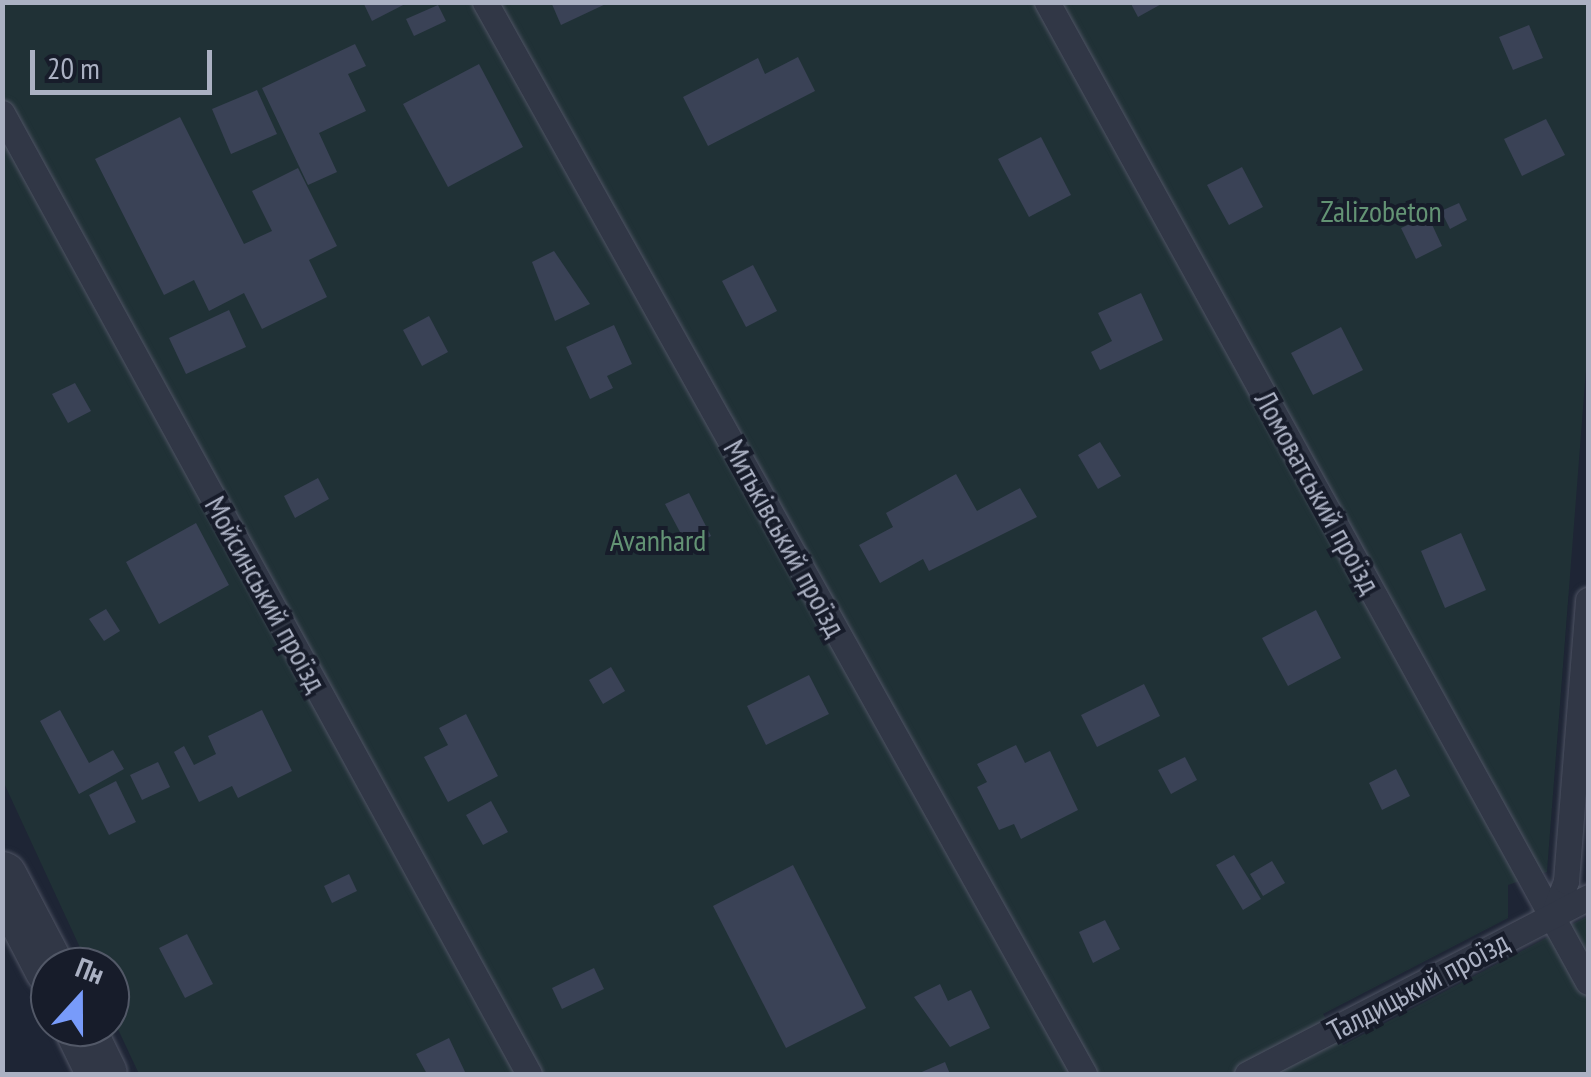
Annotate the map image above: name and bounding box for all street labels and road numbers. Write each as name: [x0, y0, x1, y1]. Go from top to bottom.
street label: Ломоватський проїзд: [1248, 385, 1388, 599]
street label: Митьківський проїзд: [716, 433, 854, 643]
street label: Мойсинський проїзд: [197, 490, 335, 698]
street label: Талдицький проїзд: [1321, 923, 1515, 1049]

